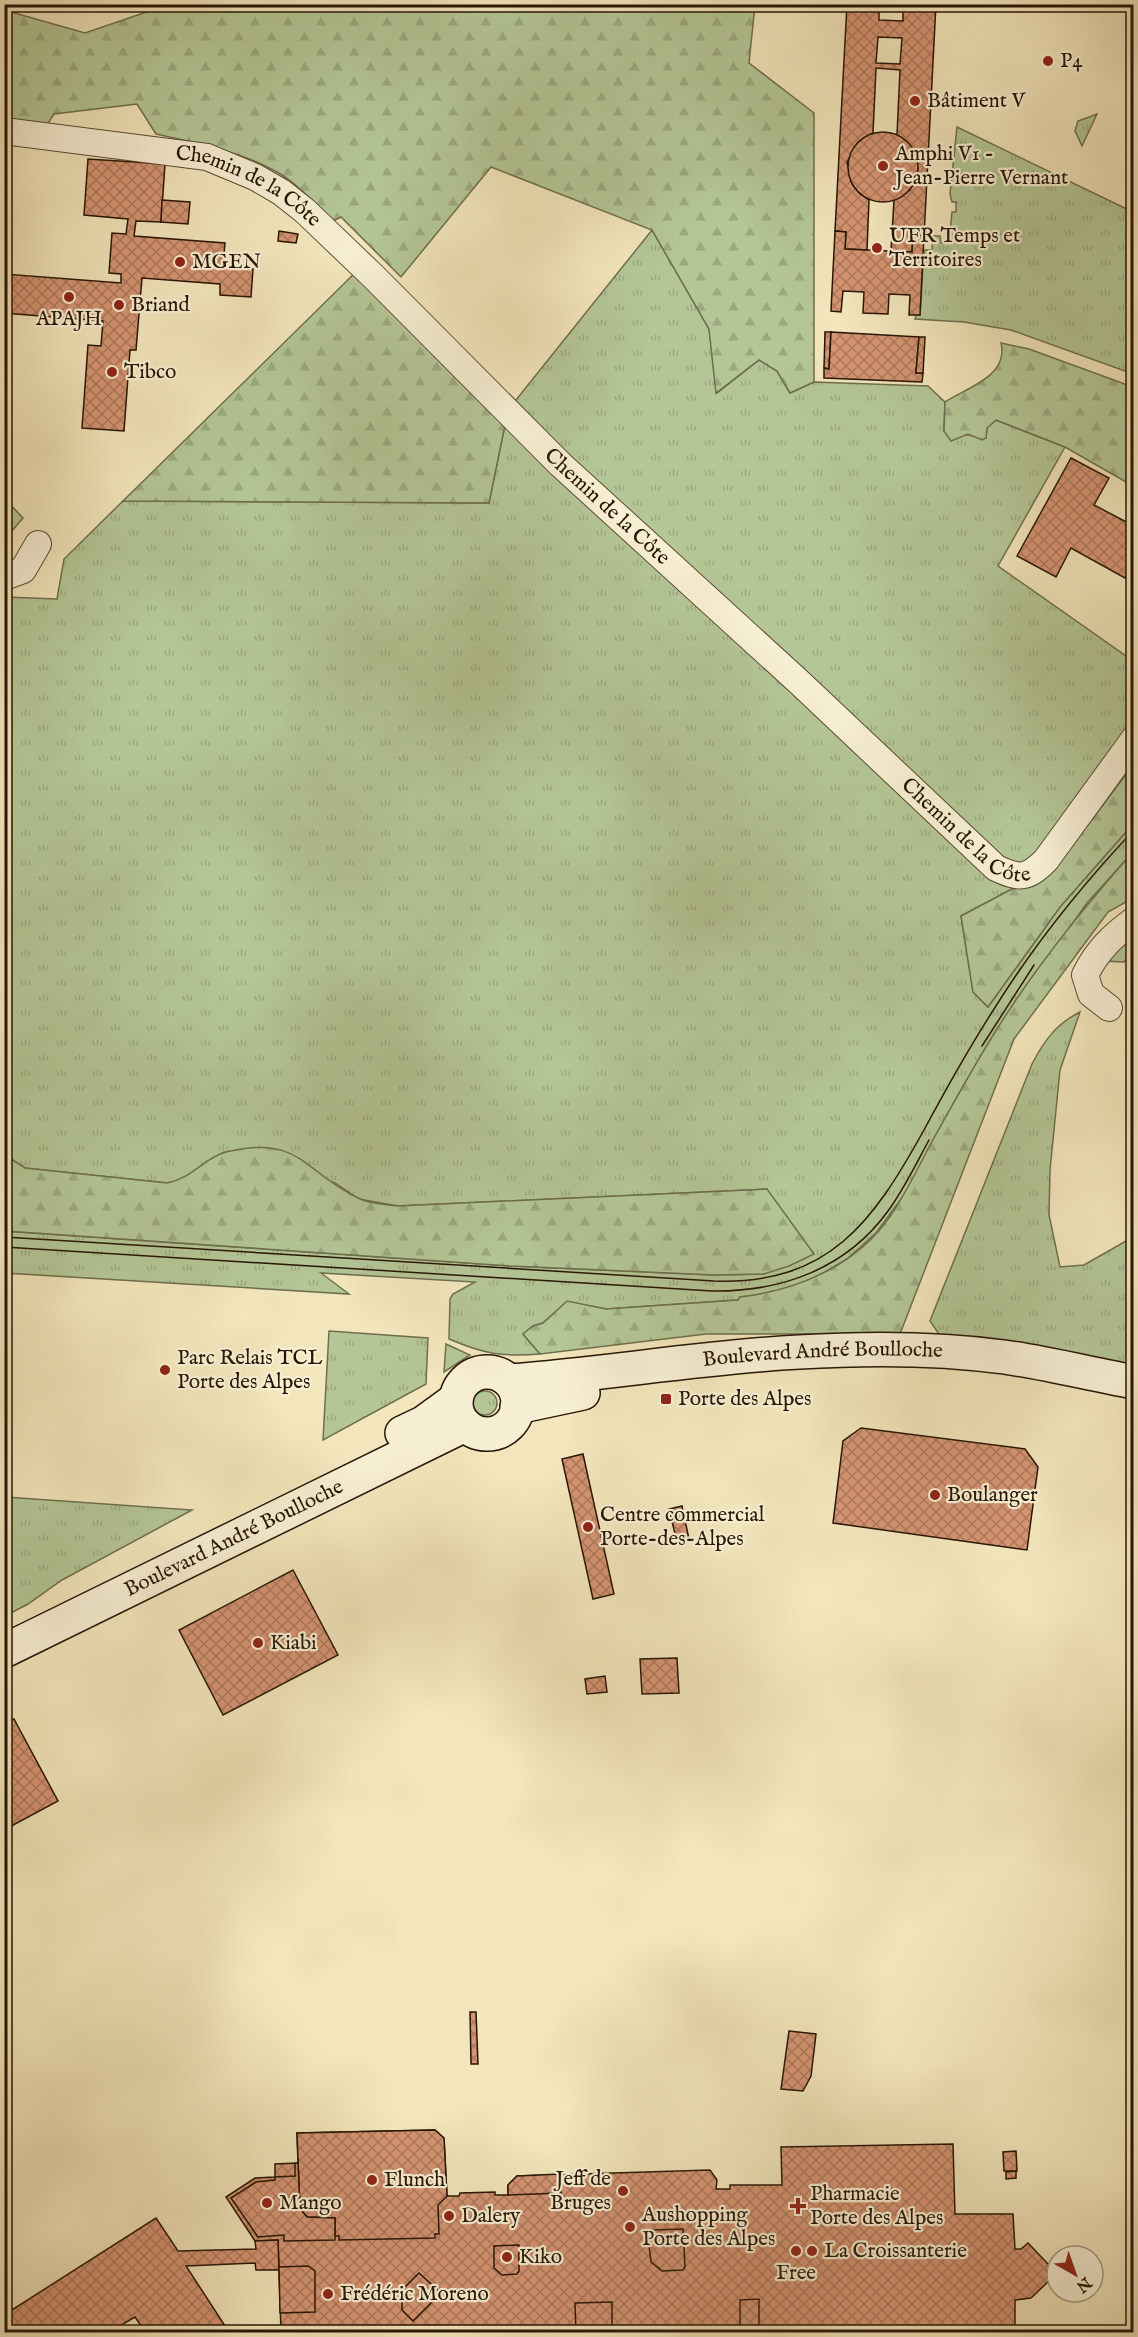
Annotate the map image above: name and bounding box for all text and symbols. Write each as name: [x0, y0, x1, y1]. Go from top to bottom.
place label: P4: [1060, 48, 1083, 75]
marker: P4: [1041, 54, 1055, 68]
place label: Bâtiment V: [927, 88, 1027, 115]
marker: Bâtiment V: [908, 94, 922, 108]
street label: Chemin de la Côte: [174, 140, 327, 233]
place label: Amphi V1 - Jean-Pierre Vernant: [893, 141, 1068, 192]
marker: Amphi V1 - Jean-Pierre Vernant: [876, 159, 890, 173]
place label: UFR Temps et Territoires: [889, 223, 1020, 274]
marker: UFR Temps et Territoires: [870, 241, 884, 255]
place label: MGEN: [192, 249, 261, 276]
marker: MGEN: [173, 255, 187, 269]
marker: APAJH: [62, 290, 76, 304]
place label: Briand: [131, 292, 190, 319]
marker: Briand: [112, 298, 126, 312]
place label: APAJH: [35, 306, 102, 333]
place label: Tibco: [124, 359, 176, 386]
marker: Tibco: [105, 365, 119, 379]
street label: Chemin de la Côte: [538, 442, 676, 571]
street label: Chemin de la Côte: [895, 772, 1034, 889]
street label: Boulevard André Boulloche: [701, 1336, 944, 1374]
place label: Parc Relais TCL Porte des Alpes: [177, 1345, 323, 1396]
marker: Parc Relais TCL Porte des Alpes: [158, 1363, 172, 1377]
place label: Porte des Alpes: [678, 1386, 811, 1413]
marker: Porte des Alpes: [659, 1392, 673, 1406]
street label: Boulevard André Boulloche: [120, 1473, 348, 1603]
place label: Boulanger: [947, 1482, 1038, 1509]
marker: Boulanger: [928, 1488, 942, 1502]
place label: Centre commercial Porte-des-Alpes: [600, 1502, 765, 1553]
marker: Centre commercial Porte-des-Alpes: [581, 1520, 595, 1534]
place label: Kiabi: [270, 1630, 317, 1657]
marker: Kiabi: [251, 1636, 265, 1650]
place label: Jeff de Bruges: [550, 2166, 611, 2217]
place label: Flunch: [384, 2167, 445, 2194]
marker: Flunch: [365, 2173, 379, 2187]
place label: Pharmacie Porte des Alpes: [810, 2181, 943, 2232]
marker: Jeff de Bruges: [616, 2184, 630, 2198]
place label: Mango: [279, 2190, 342, 2217]
marker: Mango: [260, 2196, 274, 2210]
marker: Pharmacie Porte des Alpes: [791, 2199, 805, 2213]
place label: Aushopping Porte des Alpes: [641, 2202, 775, 2253]
place label: Dalery: [461, 2203, 521, 2230]
marker: Dalery: [442, 2209, 456, 2223]
marker: Aushopping Porte des Alpes: [623, 2220, 637, 2234]
place label: La Croissanterie: [824, 2238, 967, 2265]
place label: Kiko: [519, 2244, 562, 2271]
marker: Free: [789, 2244, 803, 2258]
marker: La Croissanterie: [805, 2244, 819, 2258]
north arrow: [1045, 2244, 1105, 2304]
marker: Kiko: [500, 2250, 514, 2264]
place label: Free: [776, 2260, 816, 2287]
text: N: [1072, 2271, 1096, 2296]
place label: Frédéric Moreno: [340, 2281, 489, 2308]
marker: Frédéric Moreno: [321, 2287, 335, 2301]

